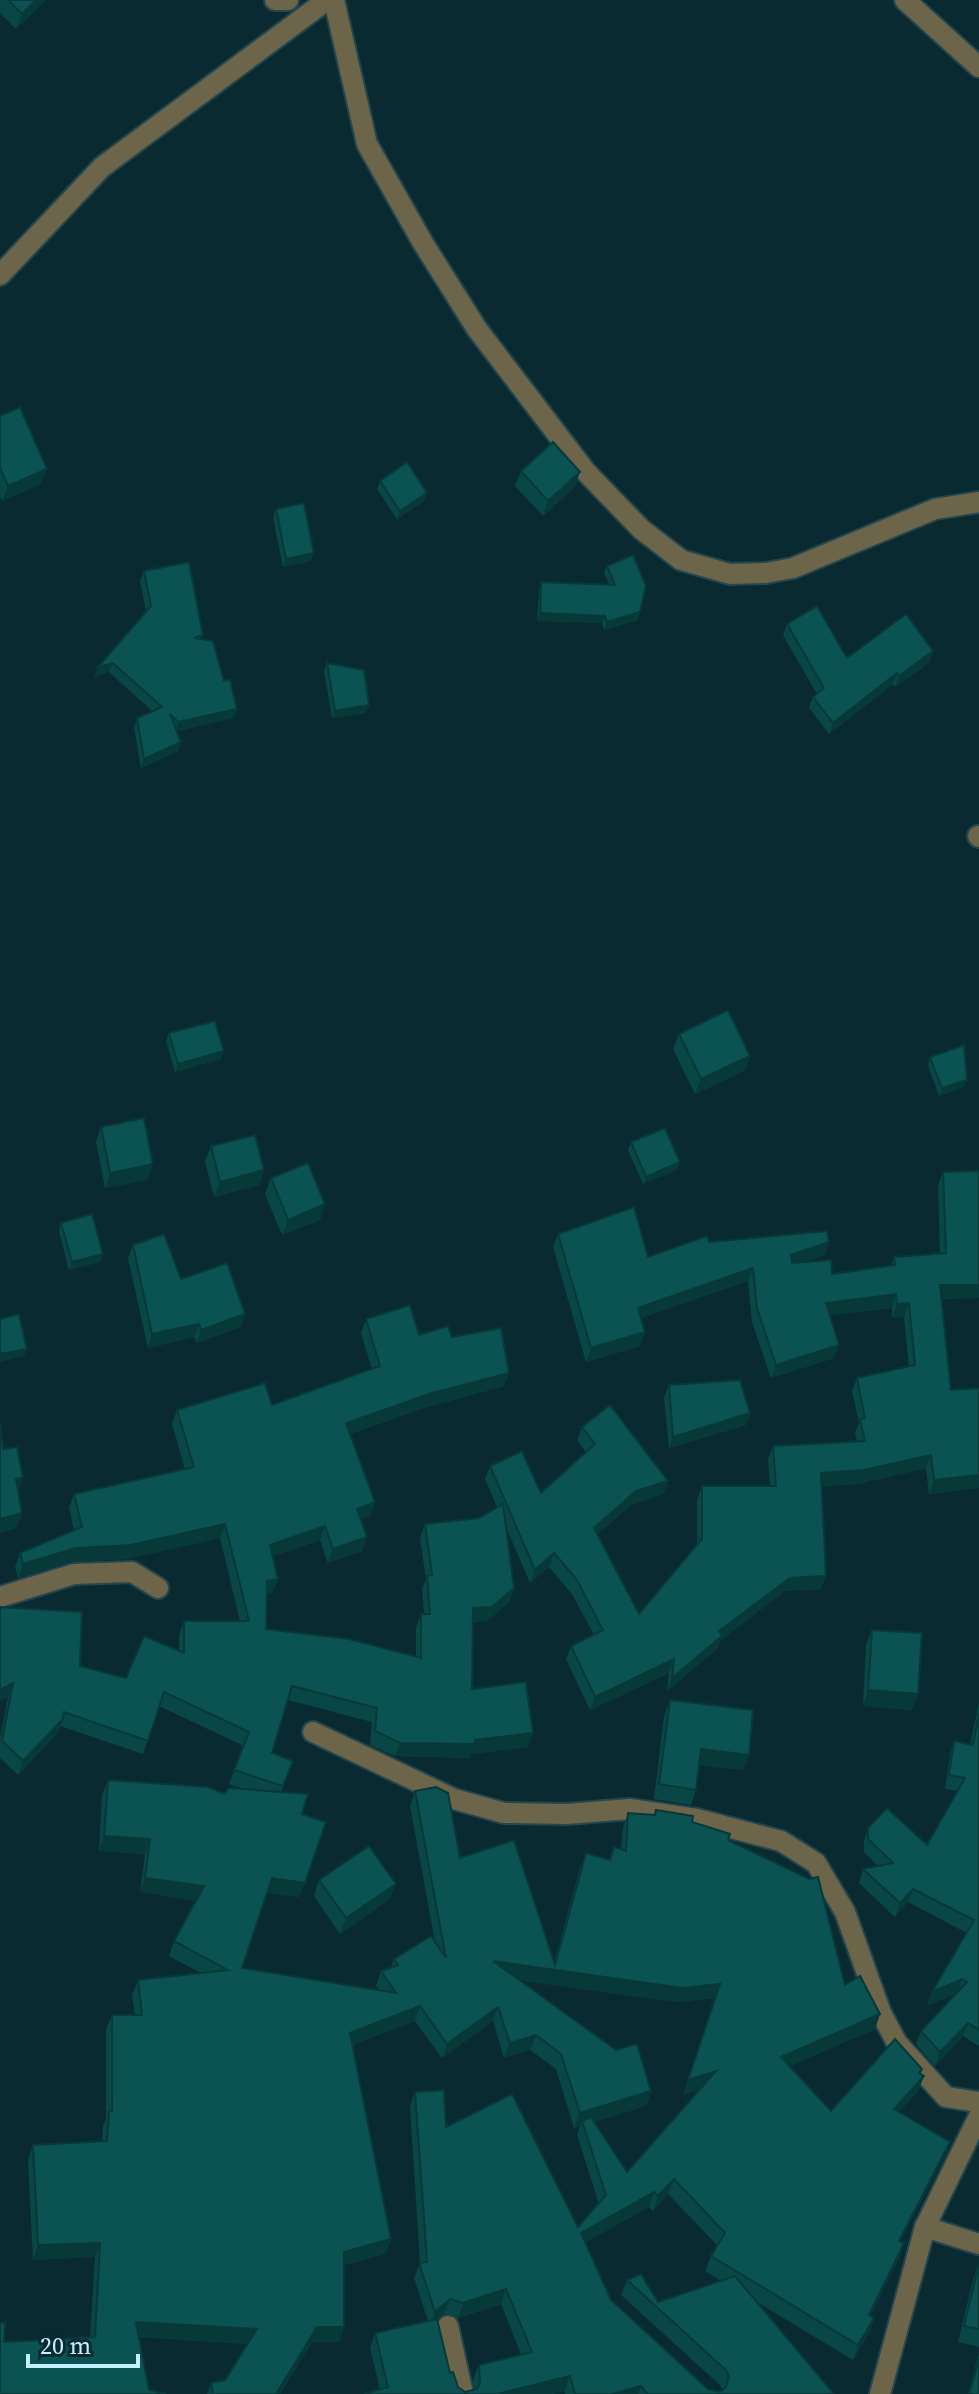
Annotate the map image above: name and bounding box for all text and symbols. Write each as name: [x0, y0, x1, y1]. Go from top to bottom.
scale bar: [28, 2318, 138, 2368]
text: 20 m: [40, 2329, 91, 2362]

